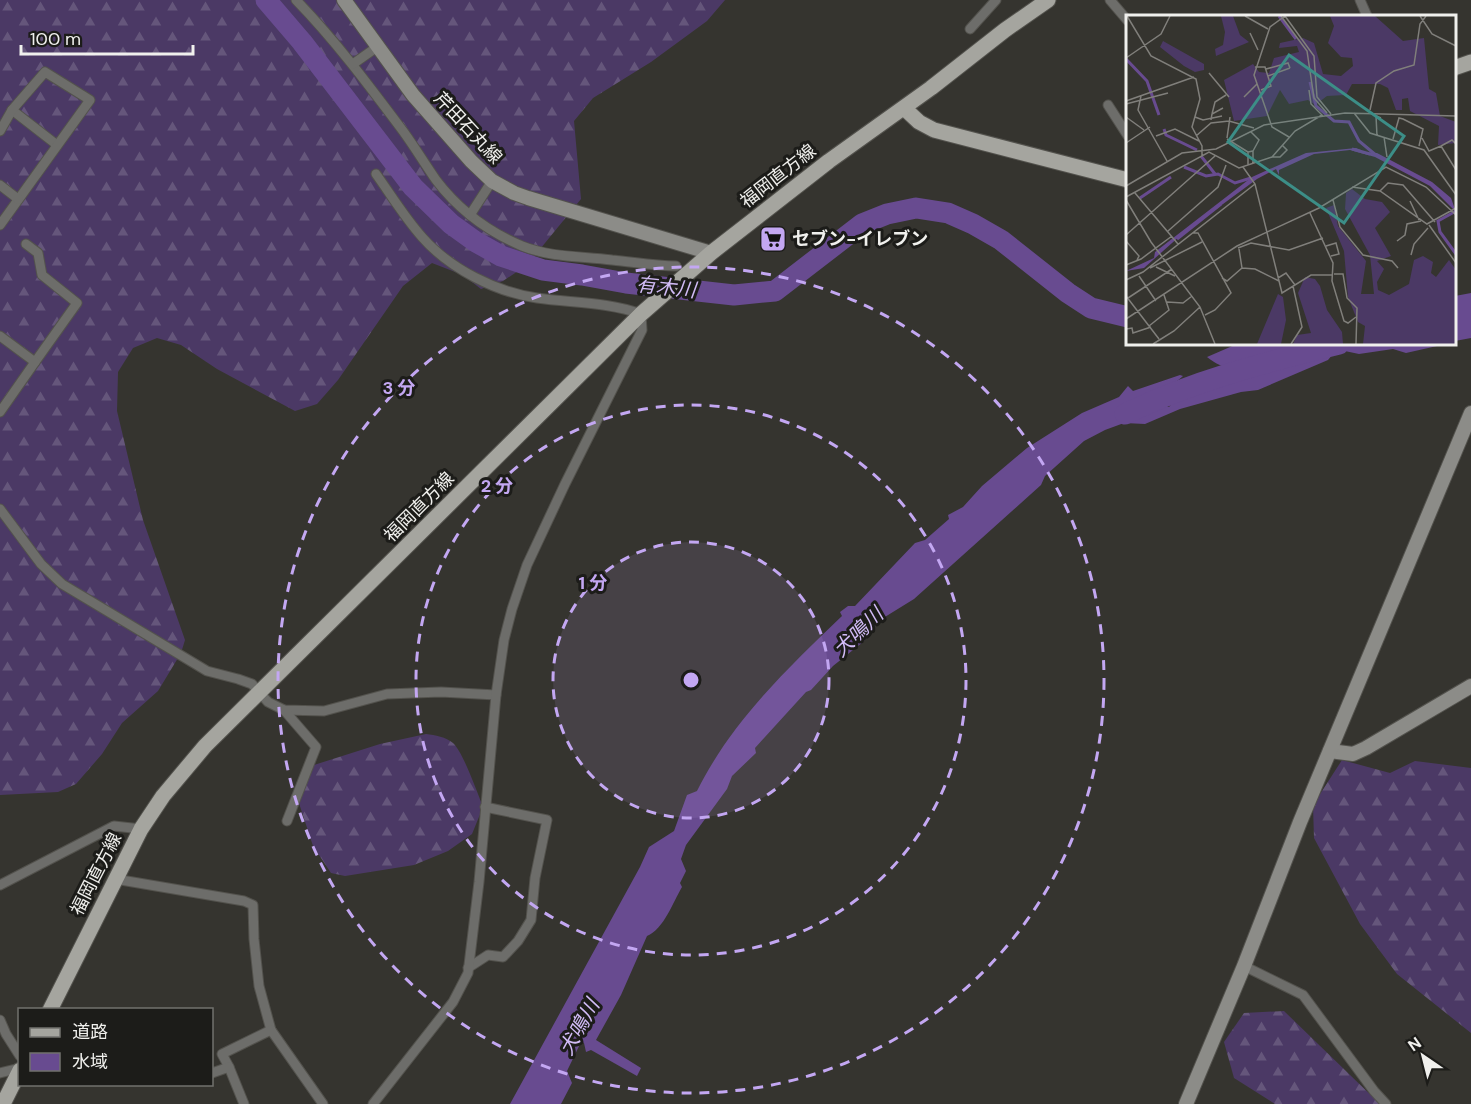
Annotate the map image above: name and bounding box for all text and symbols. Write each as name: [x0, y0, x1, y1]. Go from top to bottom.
inset map: [1126, 15, 1456, 345]
scale bar: [21, 18, 194, 56]
text: 100 m: [30, 27, 81, 51]
street label: 芹田石丸線: [429, 87, 507, 169]
street label: 福岡直方線: [735, 139, 821, 213]
supermarket icon: セブン-イレブン: [758, 224, 788, 254]
place label: セブン-イレブン: [792, 227, 928, 251]
water label: 有木川: [635, 271, 699, 303]
text: 3 分: [382, 376, 416, 400]
street label: 福岡直方線: [379, 467, 459, 547]
text: 2 分: [481, 474, 513, 498]
text: 1 分: [579, 571, 607, 595]
water label: 犬鳴川: [827, 600, 890, 662]
centre of rings: [681, 670, 701, 690]
street label: 福岡直方線: [65, 828, 127, 920]
water label: 犬鳴川: [553, 993, 606, 1060]
legend: [18, 1008, 213, 1086]
text: 道路: [72, 1020, 108, 1044]
north arrow: [1393, 1026, 1453, 1086]
text: N: [1404, 1032, 1425, 1056]
text: 水域: [72, 1050, 108, 1074]

